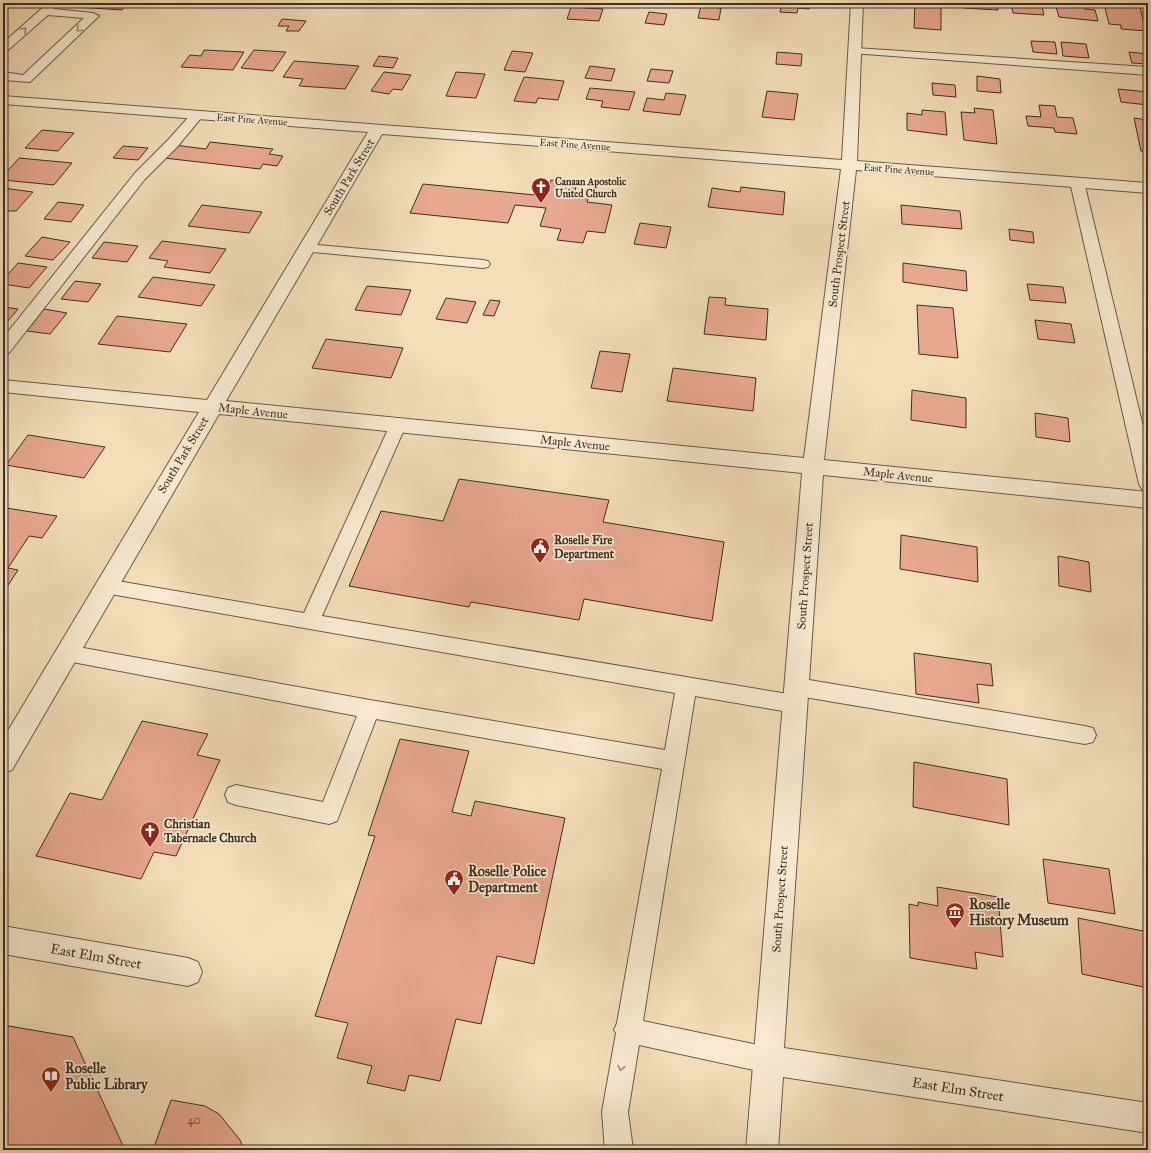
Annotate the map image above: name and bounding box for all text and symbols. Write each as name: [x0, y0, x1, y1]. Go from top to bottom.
one-way arrow: [76, 24, 84, 31]
one-way arrow: [19, 27, 27, 35]
street label: East Pine Avenue: [216, 112, 288, 128]
street label: South Park Street: [321, 135, 378, 218]
street label: East Pine Avenue: [539, 137, 611, 153]
street label: East Pine Avenue: [863, 162, 935, 178]
church icon: Canaan Apostolic United Church: [530, 176, 552, 204]
place label: Canaan Apostolic United Church: [555, 176, 627, 200]
street label: South Prospect Street: [826, 199, 853, 308]
street label: Maple Avenue: [217, 400, 289, 422]
street label: South Park Street: [155, 413, 212, 496]
street label: Maple Avenue: [539, 432, 611, 454]
street label: Maple Avenue: [862, 464, 934, 486]
street label: South Prospect Street: [794, 521, 816, 630]
place label: Roselle Fire Department: [554, 533, 615, 562]
public building icon: Roselle Fire Department: [529, 536, 551, 564]
place label: Christian Tabernacle Church: [163, 817, 257, 845]
church icon: Christian Tabernacle Church: [139, 820, 161, 848]
street label: South Prospect Street: [769, 844, 791, 953]
place label: Roselle Police Department: [468, 863, 546, 897]
public building icon: Roselle Police Department: [443, 868, 465, 896]
place label: Roselle History Museum: [969, 896, 1069, 930]
museum icon: Roselle History Museum: [944, 901, 966, 929]
street label: East Elm Street: [49, 940, 143, 973]
place label: Roselle Public Library: [65, 1060, 149, 1094]
library icon: Roselle Public Library: [40, 1065, 62, 1093]
one-way arrow: [617, 1065, 626, 1071]
street label: East Elm Street: [911, 1074, 1005, 1105]
house number: 40: [187, 1113, 201, 1127]

